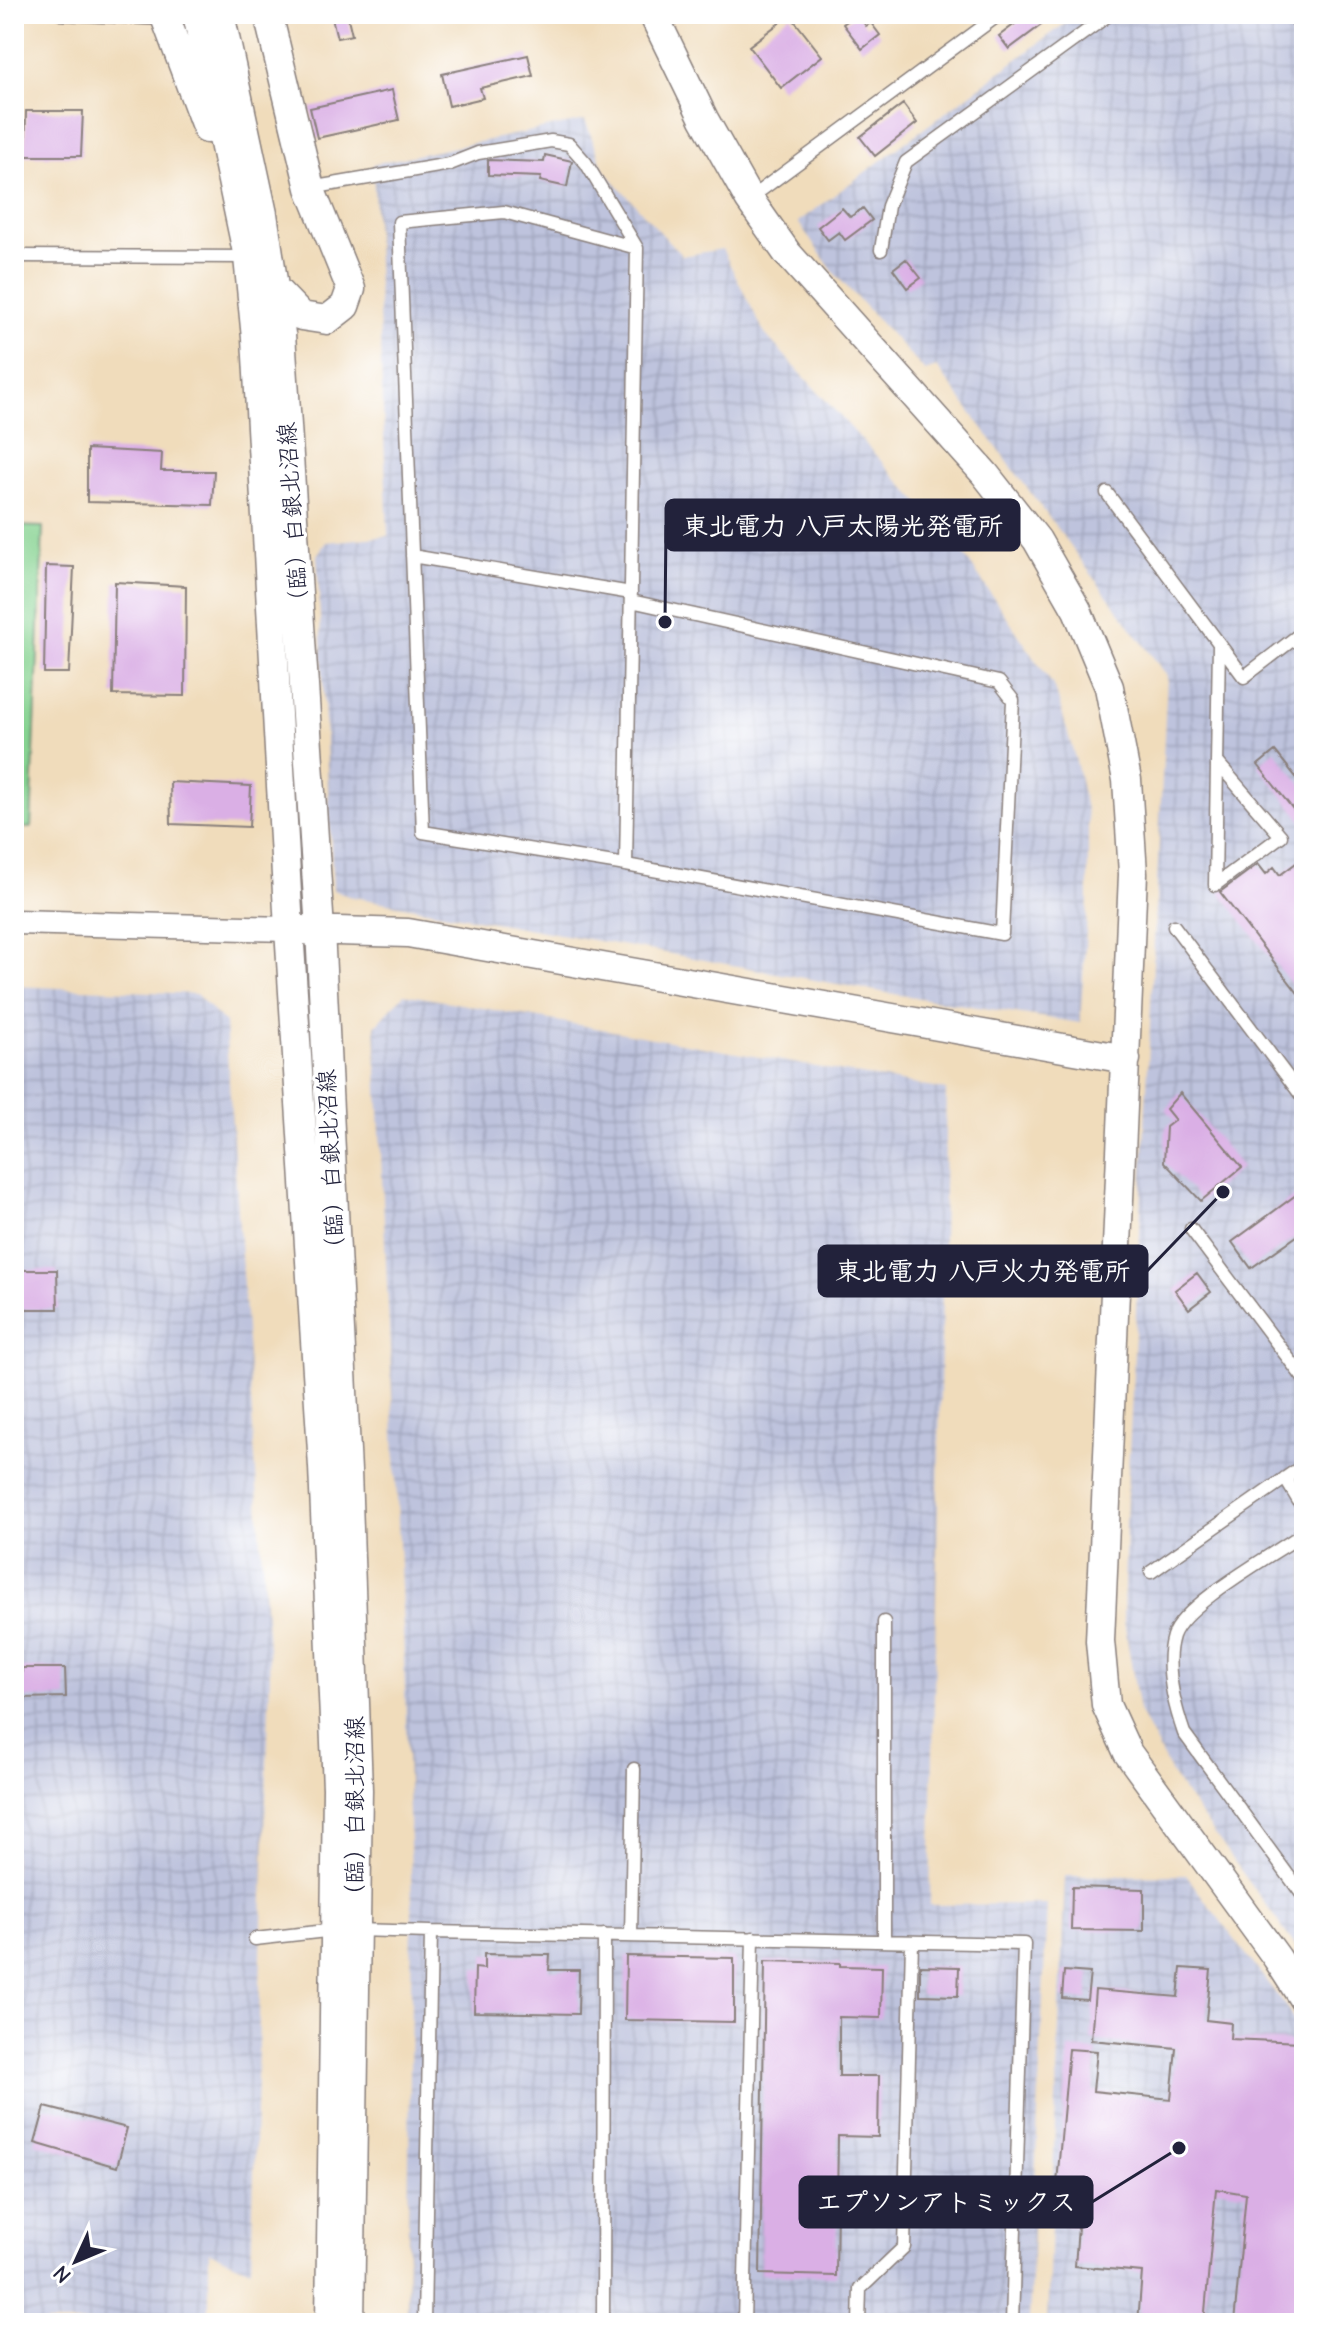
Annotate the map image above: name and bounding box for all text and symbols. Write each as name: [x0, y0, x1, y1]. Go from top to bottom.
street label: （臨）白銀北沼線: [272, 421, 314, 615]
callout: 東北電力 八戸太陽光発電所: [666, 500, 1019, 550]
text: 東北電力 八戸太陽光発電所: [682, 512, 1004, 542]
street label: （臨）白銀北沼線: [312, 1068, 350, 1262]
callout: 東北電力 八戸火力発電所: [819, 1246, 1147, 1296]
text: 東北電力 八戸火力発電所: [835, 1257, 1131, 1287]
street label: （臨）白銀北沼線: [341, 1716, 369, 1908]
callout: エプソンアトミックス: [800, 2177, 1092, 2227]
text: エプソンアトミックス: [816, 2188, 1076, 2218]
north arrow: [36, 2221, 116, 2301]
text: N: [48, 2260, 77, 2288]

